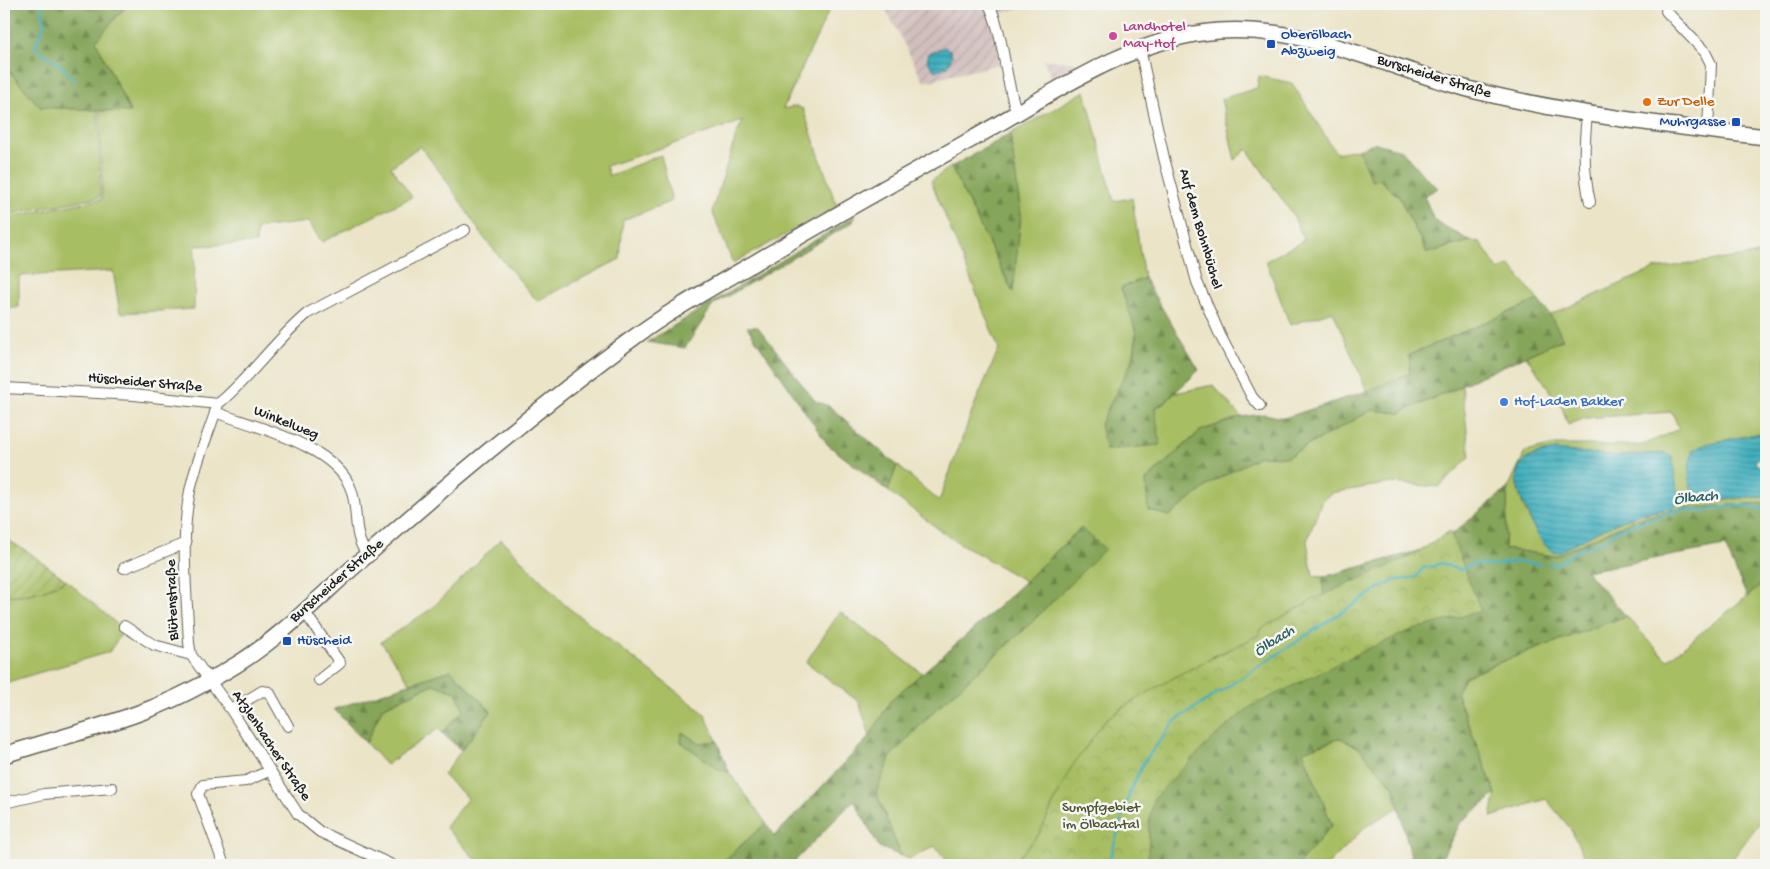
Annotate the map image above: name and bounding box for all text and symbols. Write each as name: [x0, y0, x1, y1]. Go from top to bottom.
place label: Landhotel May-Hof: [1123, 18, 1186, 53]
place label: Oberölbach Abzweig: [1281, 26, 1352, 61]
marker: Landhotel May-Hof: [1107, 30, 1119, 42]
marker: Oberölbach Abzweig: [1265, 38, 1277, 50]
street label: Burscheider Straße: [1374, 51, 1494, 103]
place label: Zur Delle: [1657, 93, 1715, 111]
marker: Zur Delle: [1641, 96, 1653, 108]
place label: Muhrgasse: [1660, 113, 1726, 131]
marker: Muhrgasse: [1730, 116, 1742, 128]
street label: Auf dem Bohnbüchel: [1174, 167, 1226, 291]
street label: Hüscheider Straße: [87, 369, 203, 397]
place label: Hof-Laden Bakker: [1514, 393, 1625, 411]
marker: Hof-Laden Bakker: [1498, 396, 1510, 408]
street label: Winkelweg: [251, 402, 321, 444]
water label: Ölbach: [1673, 487, 1720, 511]
street label: Burscheider Straße: [286, 535, 388, 627]
street label: Blütenstraße: [163, 559, 183, 642]
water label: Ölbach: [1251, 622, 1299, 662]
place label: Hüscheid: [297, 632, 352, 650]
marker: Hüscheid: [281, 635, 293, 647]
street label: Atzlenbacher Straße: [227, 687, 315, 805]
park label: Sumpfgebiet im Ölbachtal: [1062, 799, 1142, 834]

